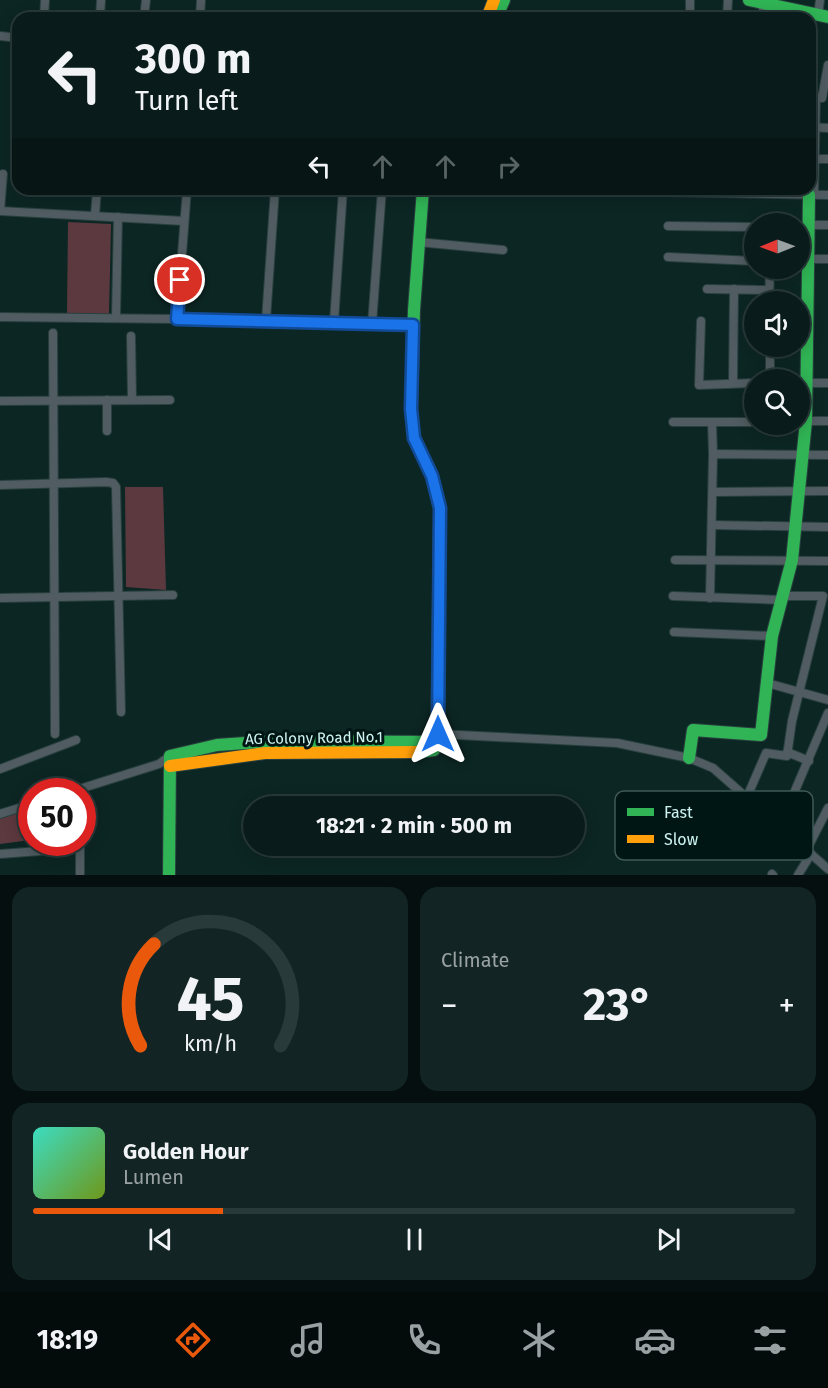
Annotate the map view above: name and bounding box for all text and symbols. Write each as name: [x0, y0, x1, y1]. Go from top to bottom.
text: 300 m: [135, 34, 251, 84]
icon: left: [36, 36, 114, 114]
text: Turn left: [135, 85, 238, 117]
icon: left: [303, 150, 336, 183]
icon: ahead: [366, 150, 399, 183]
icon: ahead: [429, 150, 462, 183]
icon: right: [492, 150, 525, 183]
north arrow: [744, 213, 810, 279]
map controls: [744, 213, 810, 435]
pin: [154, 254, 205, 305]
icon: arrive: [163, 263, 196, 296]
button: sound: [744, 291, 810, 357]
button: search: [744, 369, 810, 435]
position arrow: [406, 702, 470, 766]
street label: AG Colony Road No.1: [245, 728, 383, 748]
speed limit sign: 50: [18, 778, 96, 856]
legend: [615, 791, 813, 860]
text: Fast: [664, 803, 693, 822]
text: 18:21 · 2 min · 500 m: [316, 812, 512, 839]
text: Slow: [664, 830, 699, 849]
text: Climate: [441, 948, 509, 972]
text: 45: [176, 962, 244, 1037]
text: 23°: [583, 978, 653, 1032]
text: −: [441, 986, 458, 1026]
text: +: [779, 986, 795, 1026]
text: km/h: [183, 1031, 237, 1057]
text: Golden Hour: [123, 1138, 249, 1165]
text: Lumen: [123, 1165, 184, 1189]
icon: previous: [144, 1223, 177, 1256]
icon: pause: [398, 1223, 431, 1256]
icon: next: [652, 1223, 685, 1256]
icon: directions: [172, 1319, 214, 1361]
icon: music: [287, 1319, 329, 1361]
icon: phone: [403, 1319, 445, 1361]
icon: climate: [518, 1319, 560, 1361]
icon: car: [634, 1319, 676, 1361]
icon: filters: [749, 1319, 791, 1361]
text: 18:19: [37, 1324, 98, 1356]

